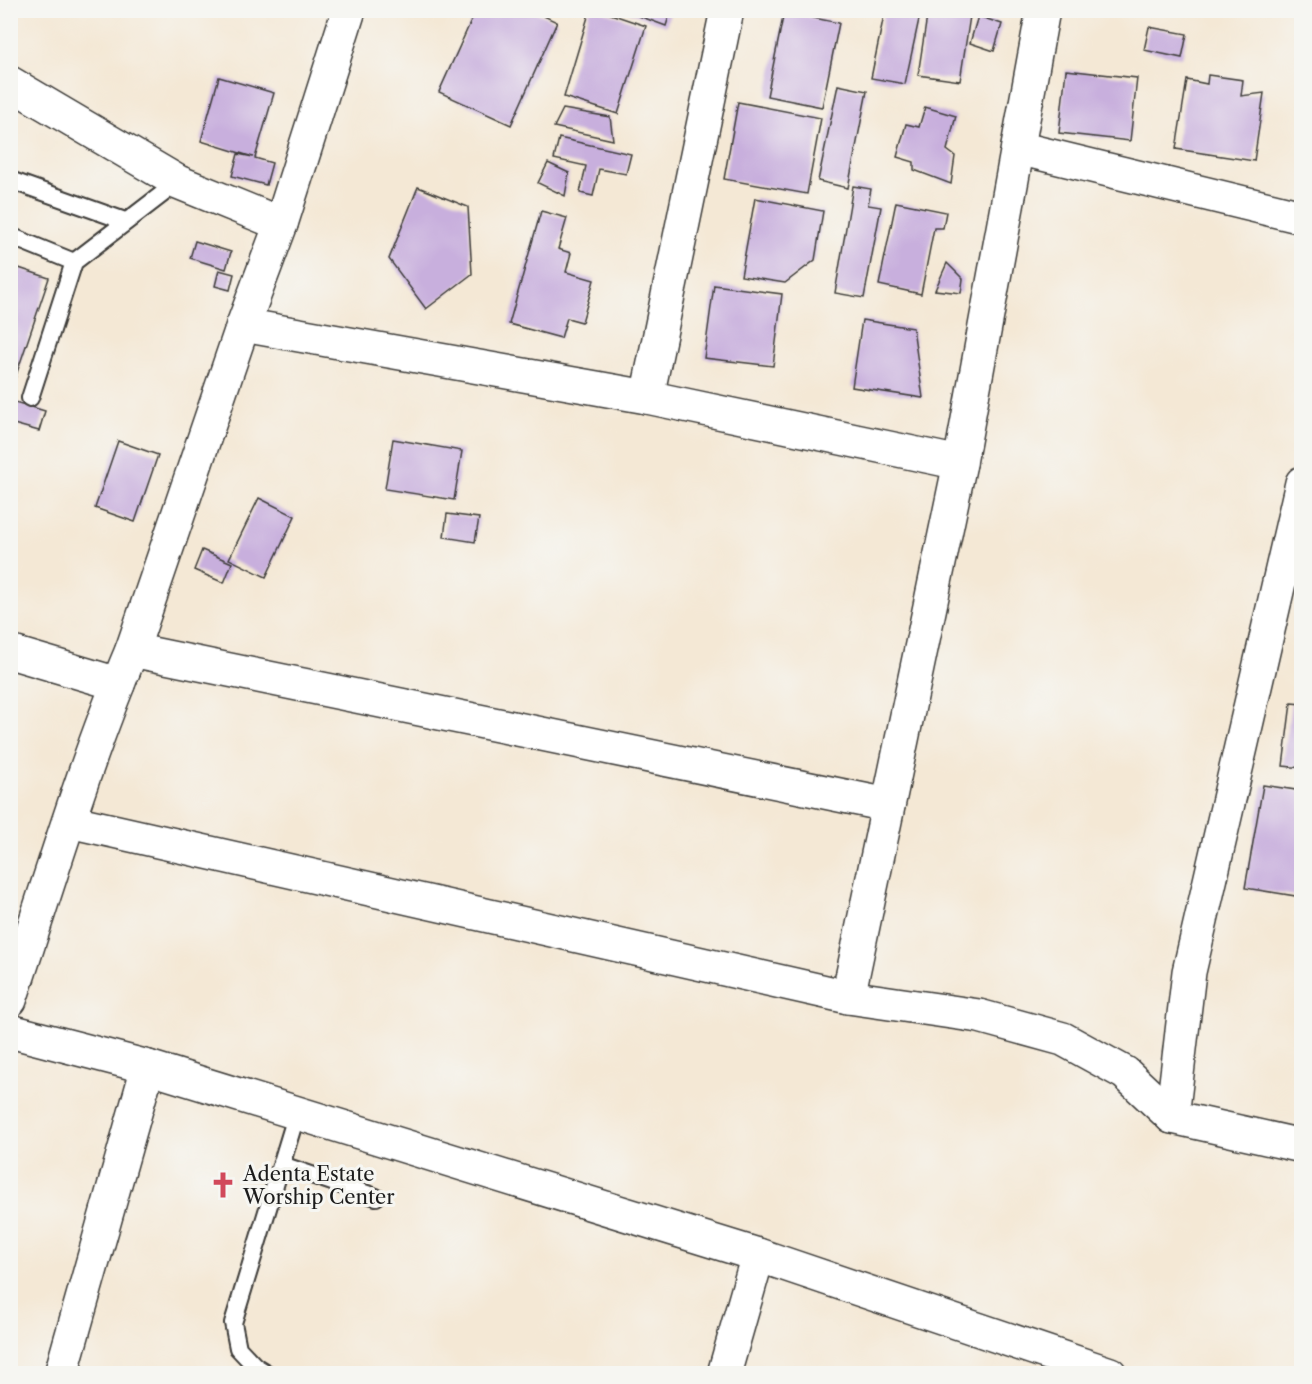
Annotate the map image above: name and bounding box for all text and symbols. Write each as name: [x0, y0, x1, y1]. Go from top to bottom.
place label: Adenta Estate Worship Center: [242, 1162, 395, 1209]
church icon: Adenta Estate Worship Center: [208, 1170, 238, 1200]

